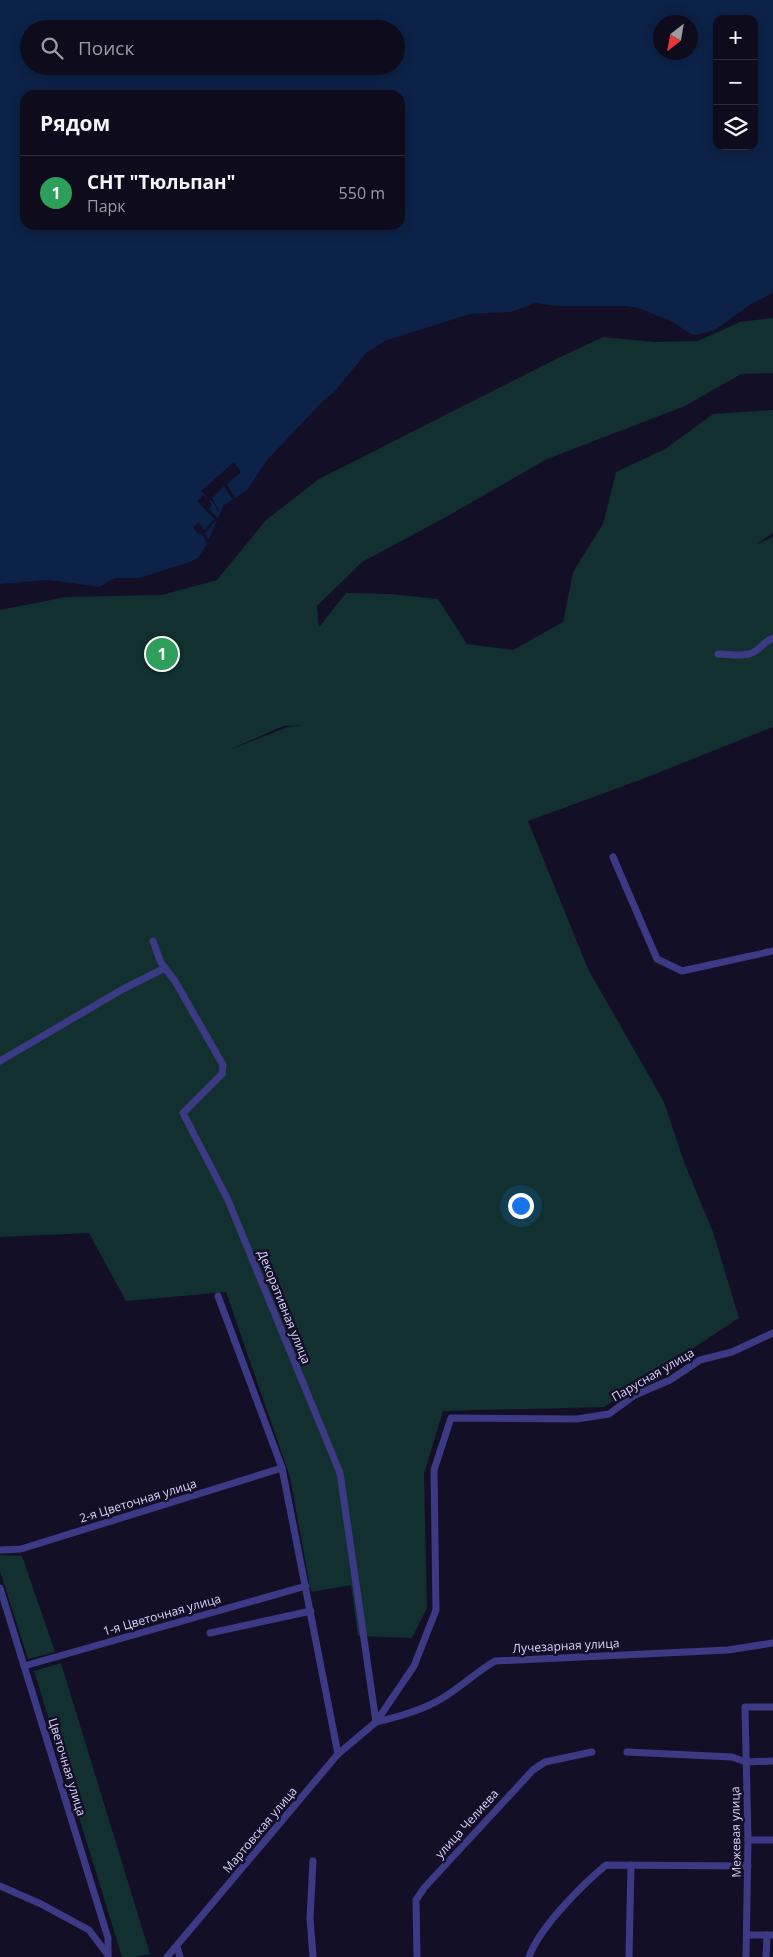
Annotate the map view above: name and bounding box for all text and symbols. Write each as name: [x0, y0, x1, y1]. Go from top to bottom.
north arrow: [653, 15, 698, 60]
map controls: [713, 15, 758, 150]
button: +: [713, 15, 758, 60]
search box: [20, 20, 405, 75]
icon: search: [38, 34, 66, 62]
text: Поиск: [78, 35, 134, 61]
button: −: [713, 60, 758, 105]
button: layers: [713, 105, 758, 150]
text: Рядом: [40, 109, 110, 137]
text: СНТ "Тюльпан": [87, 169, 236, 195]
text: 1: [51, 182, 61, 204]
text: 550 m: [339, 182, 385, 204]
text: Парк: [87, 195, 126, 217]
pin: 1: [146, 635, 178, 673]
your location: [508, 1193, 534, 1219]
street label: Декоративная улица: [254, 1247, 315, 1366]
street label: Парусная улица: [608, 1344, 697, 1405]
street label: 2-я Цветочная улица: [77, 1475, 199, 1526]
street label: 1-я Цветочная улица: [101, 1590, 223, 1639]
street label: Лучезарная улица: [512, 1634, 620, 1657]
street label: Цветочная улица: [45, 1716, 90, 1818]
street label: Мартовская улица: [219, 1783, 301, 1876]
street label: улица Челиева: [431, 1785, 502, 1862]
street label: Межевая улица: [726, 1786, 745, 1878]

